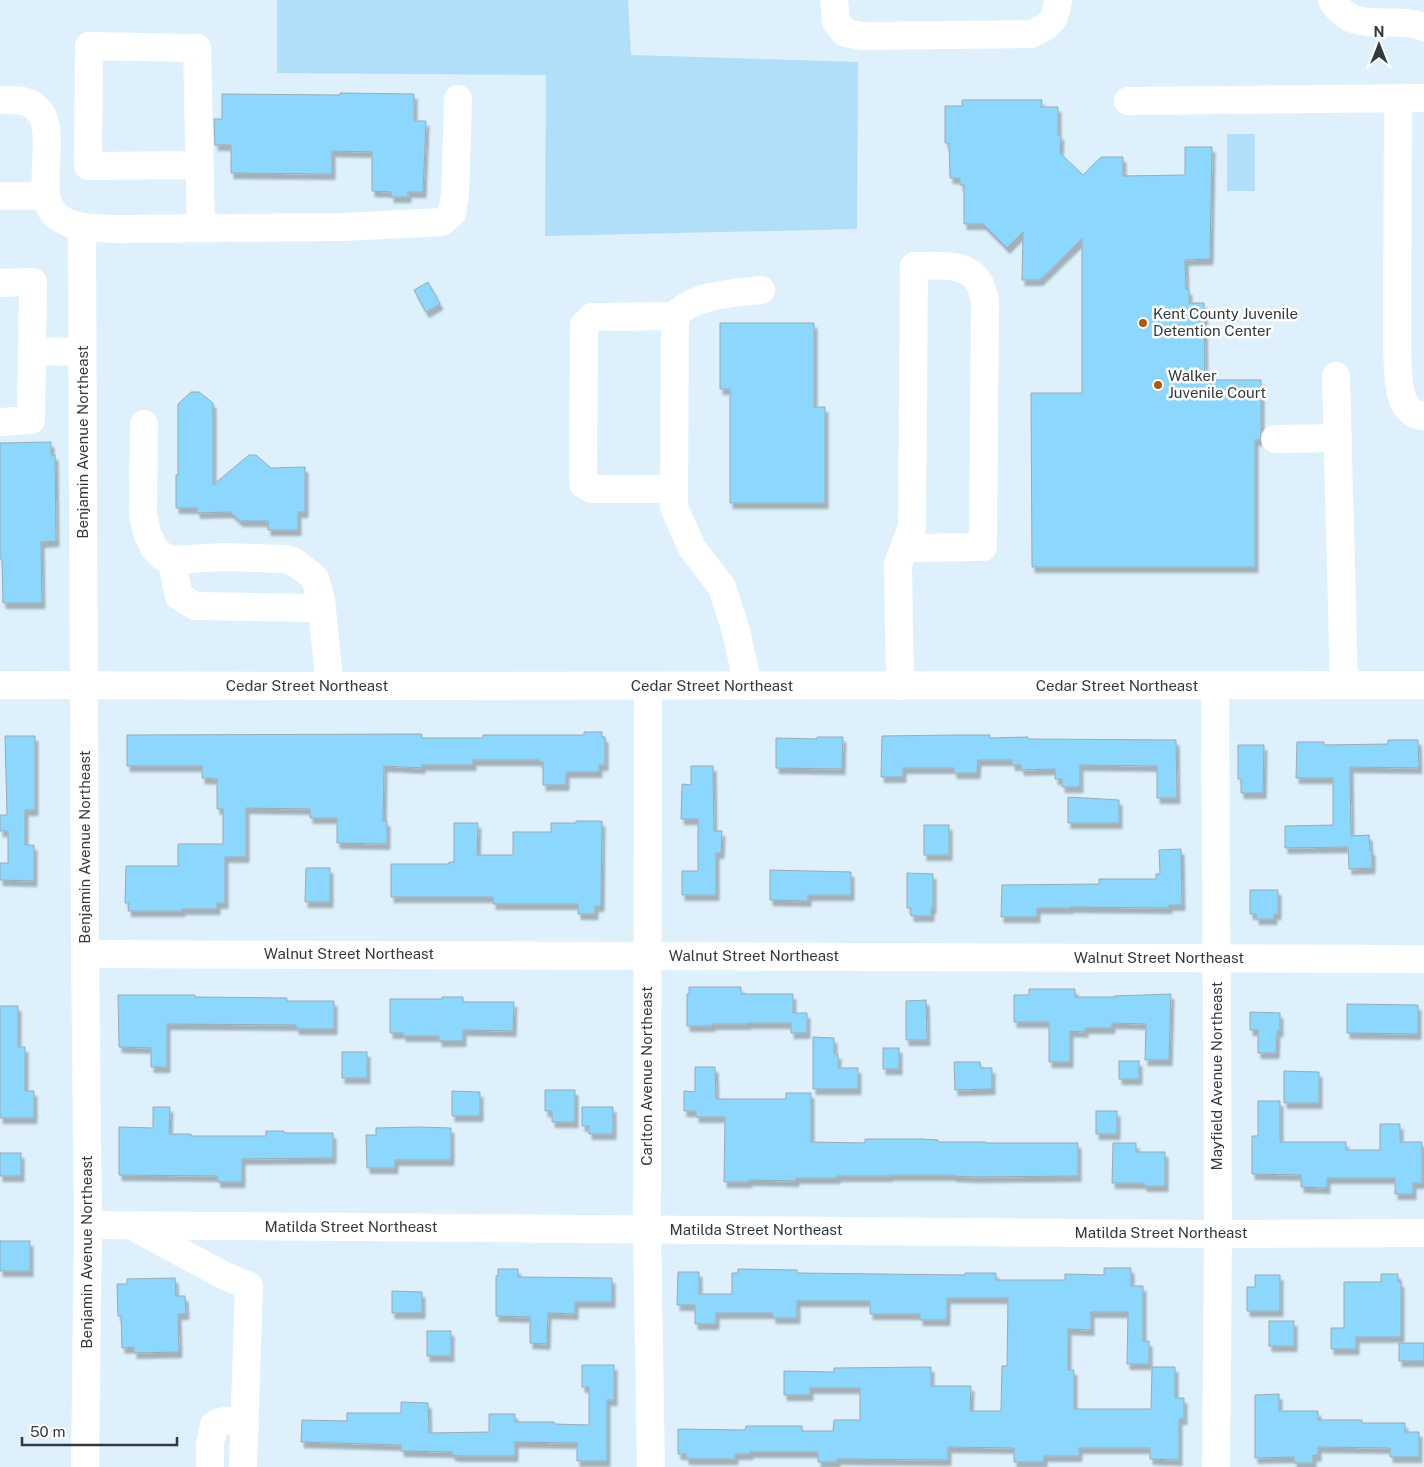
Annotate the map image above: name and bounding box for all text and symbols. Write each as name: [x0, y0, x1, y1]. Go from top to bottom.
north arrow: [1354, 20, 1404, 70]
text: N: [1374, 24, 1384, 40]
place label: Kent County Juvenile Detention Center: [1153, 305, 1298, 339]
marker: Kent County Juvenile Detention Center: [1137, 317, 1149, 329]
street label: Benjamin Avenue Northeast: [74, 345, 91, 539]
place label: Walker Juvenile Court: [1168, 367, 1266, 401]
marker: Walker Juvenile Court: [1152, 379, 1164, 391]
street label: Cedar Street Northeast: [226, 677, 389, 694]
street label: Cedar Street Northeast: [631, 677, 794, 694]
street label: Cedar Street Northeast: [1036, 677, 1199, 694]
street label: Benjamin Avenue Northeast: [76, 750, 93, 944]
street label: Walnut Street Northeast: [264, 945, 434, 962]
street label: Walnut Street Northeast: [669, 947, 839, 964]
street label: Walnut Street Northeast: [1074, 949, 1244, 966]
street label: Mayfield Avenue Northeast: [1208, 981, 1225, 1171]
street label: Carlton Avenue Northeast: [638, 986, 655, 1166]
street label: Benjamin Avenue Northeast: [78, 1155, 95, 1349]
street label: Matilda Street Northeast: [264, 1218, 438, 1235]
street label: Matilda Street Northeast: [669, 1221, 843, 1238]
street label: Matilda Street Northeast: [1074, 1224, 1248, 1241]
scale bar: [22, 1414, 178, 1446]
text: 50 m: [30, 1423, 65, 1440]

